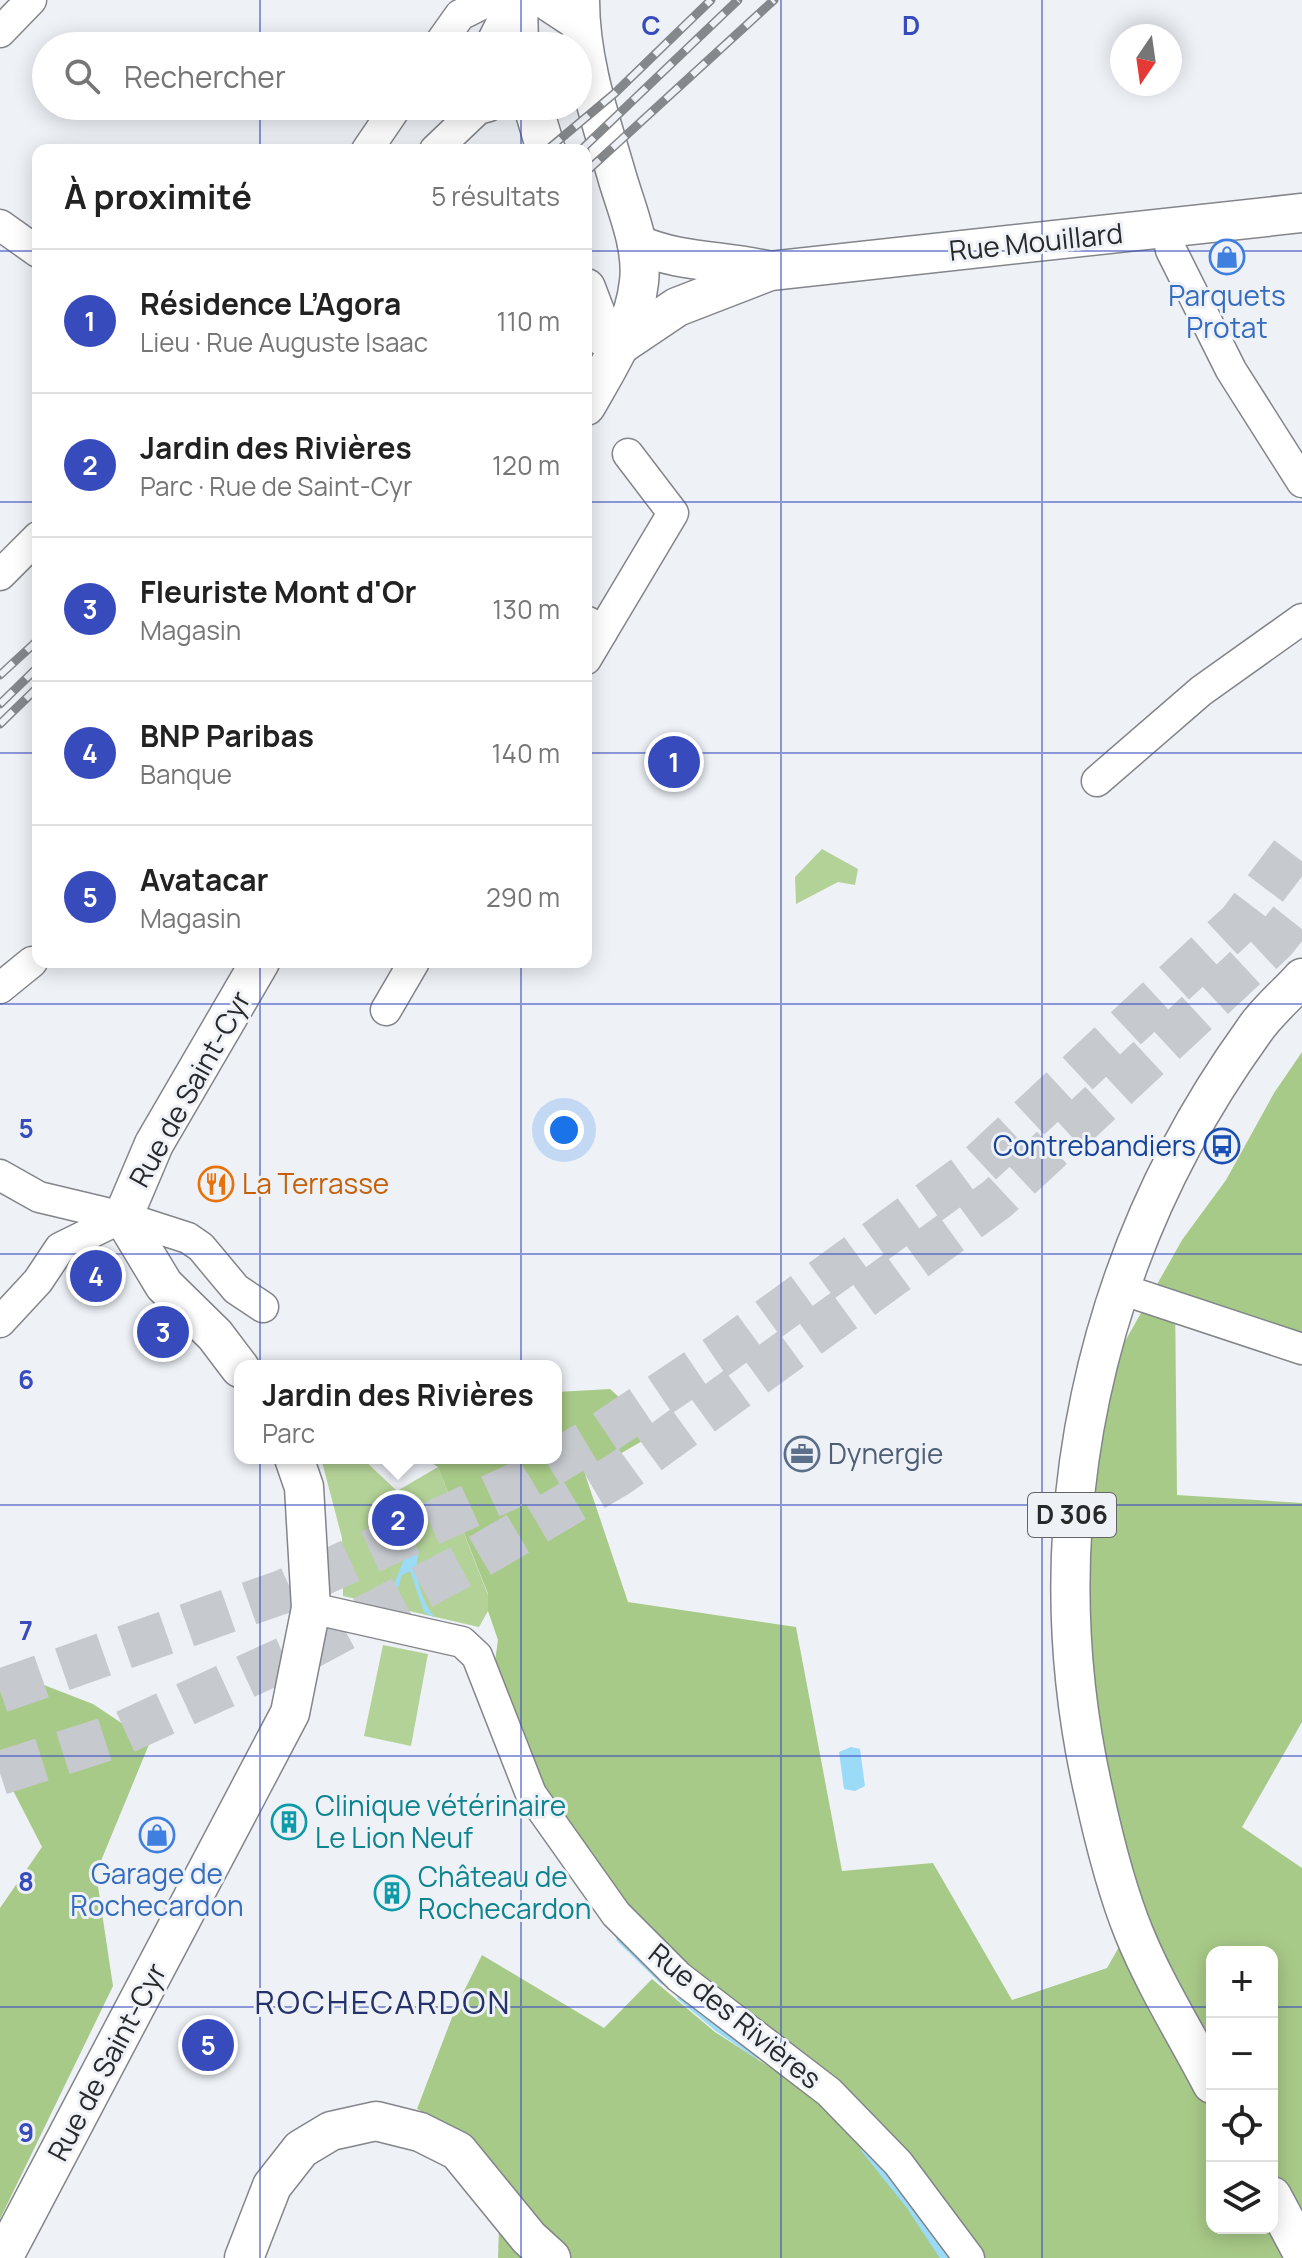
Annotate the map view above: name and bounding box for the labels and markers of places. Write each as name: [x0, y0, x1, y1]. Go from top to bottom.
shop icon: Parquets Protat: [1208, 238, 1246, 276]
place label: Parquets Protat: [1168, 276, 1286, 346]
pin: 1: [648, 732, 700, 792]
place label: Contrebandiers: [993, 1126, 1196, 1164]
bus stop icon: Contrebandiers: [1203, 1127, 1241, 1165]
place label: La Terrasse: [242, 1164, 389, 1202]
restaurant icon: La Terrasse: [197, 1165, 235, 1203]
pin: 4: [70, 1246, 122, 1306]
pin: 3: [137, 1302, 189, 1362]
place label: Dynergie: [828, 1434, 944, 1472]
office icon: Dynergie: [783, 1435, 821, 1473]
pin: 2: [372, 1490, 424, 1550]
place label: Clinique vétérinaire Le Lion Neuf: [315, 1786, 566, 1856]
building icon: Clinique vétérinaire Le Lion Neuf: [270, 1803, 308, 1841]
shop icon: Garage de Rochecardon: [138, 1816, 176, 1854]
place label: Garage de Rochecardon: [70, 1854, 244, 1924]
place label: Château de Rochecardon: [418, 1857, 591, 1927]
building icon: Château de Rochecardon: [373, 1874, 411, 1912]
pin: 5: [182, 2015, 234, 2075]

